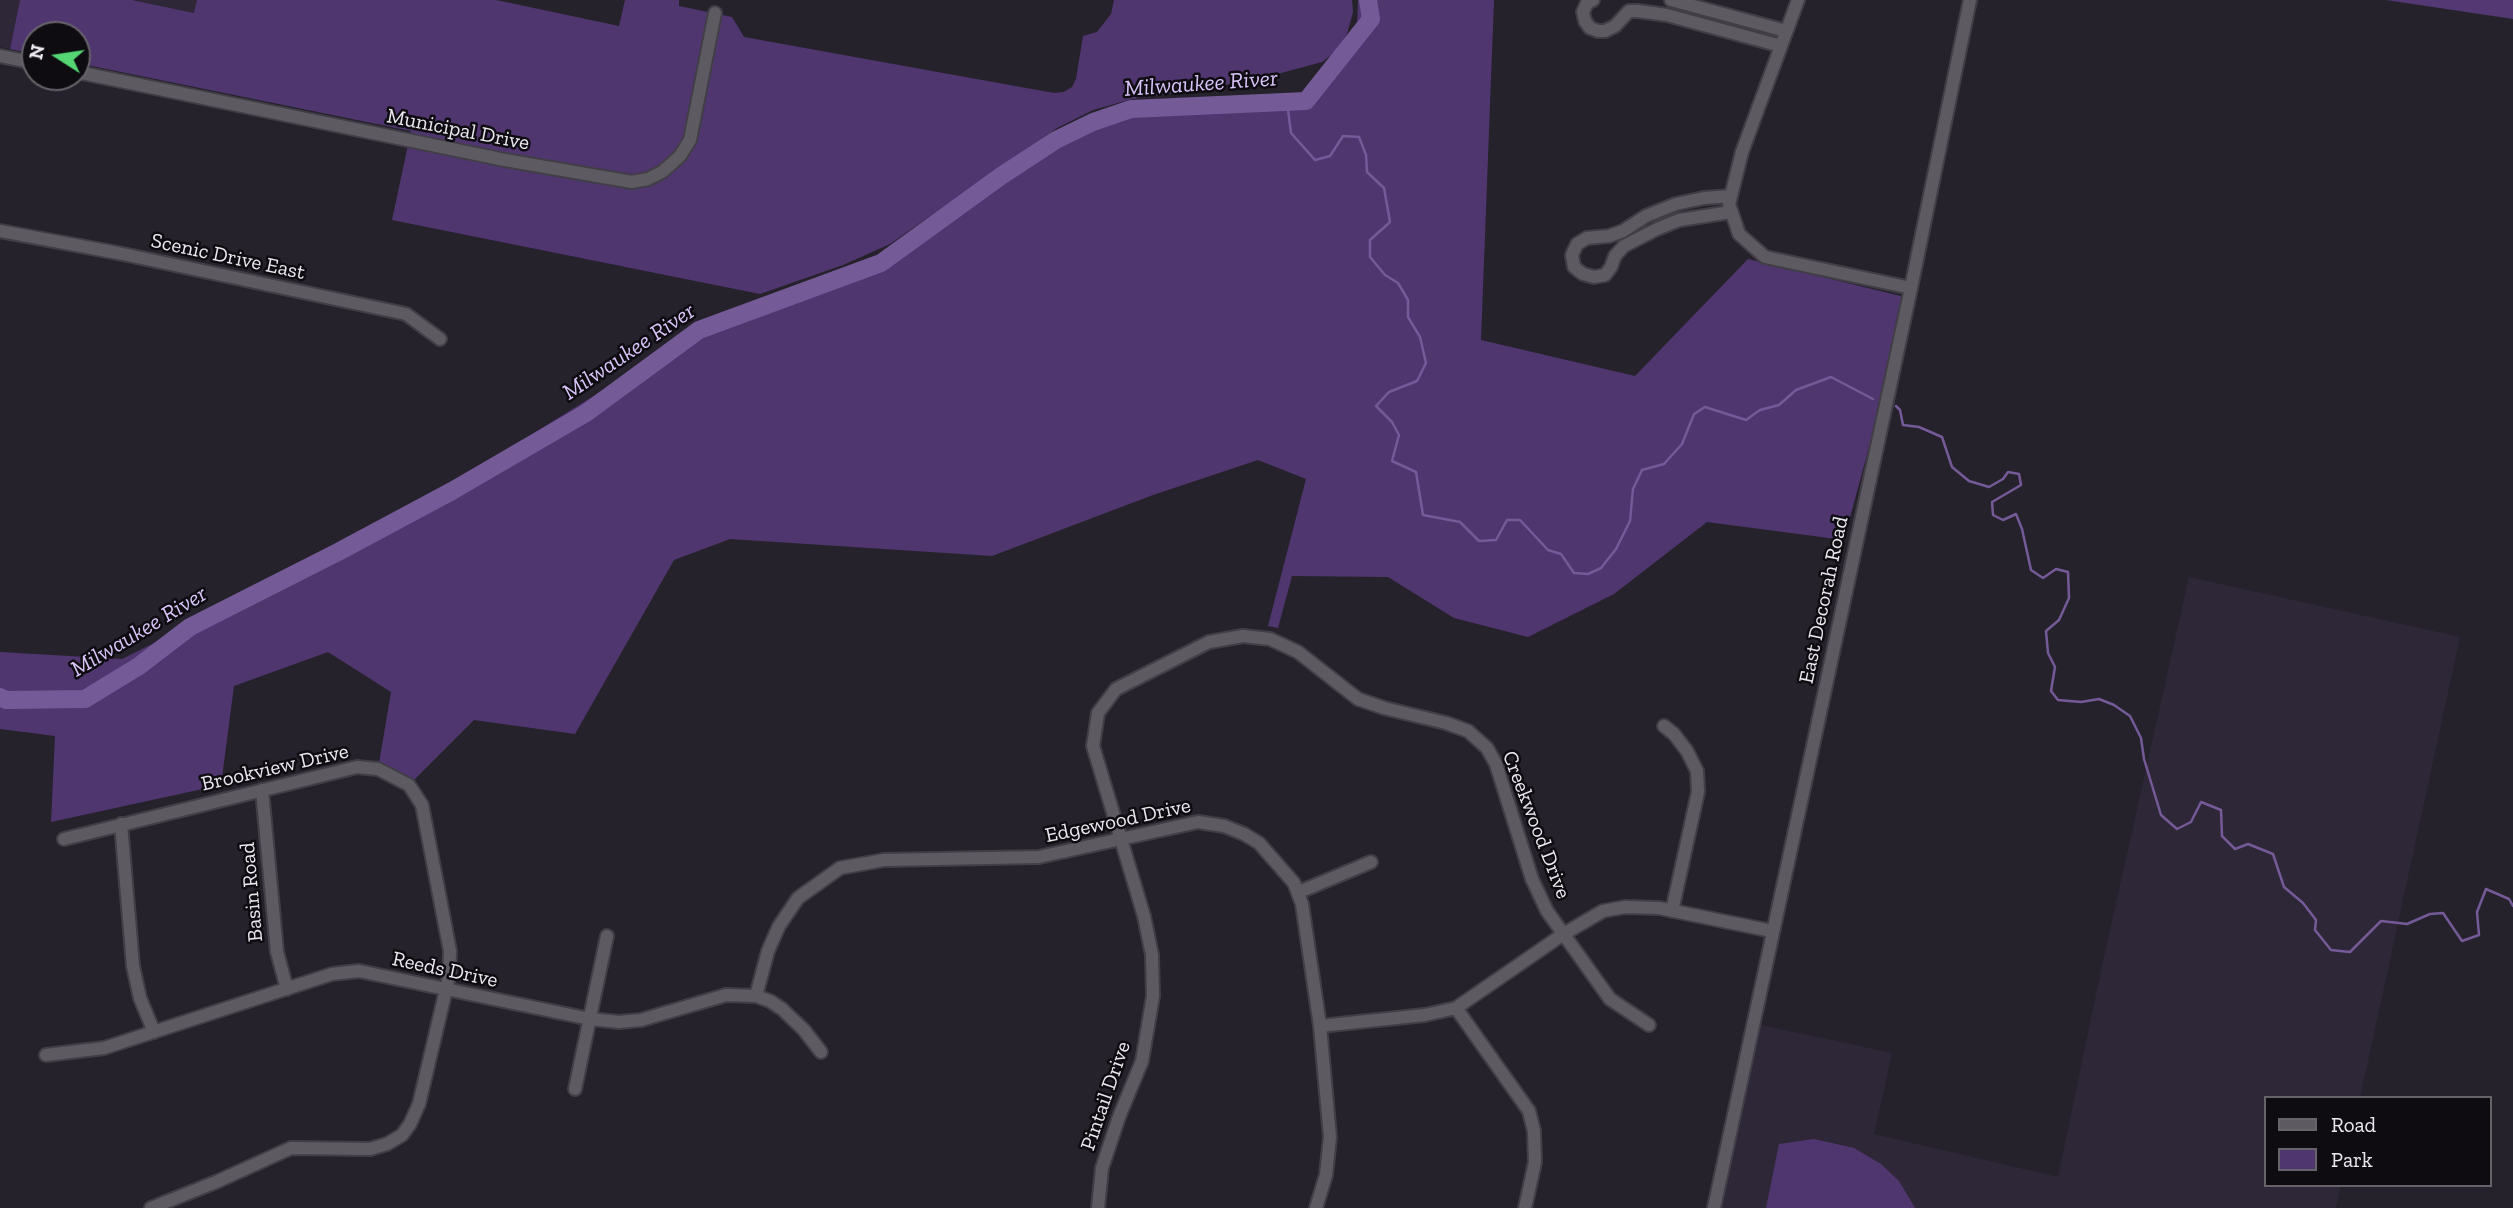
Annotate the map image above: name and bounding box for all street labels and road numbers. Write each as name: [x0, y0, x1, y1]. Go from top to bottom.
street label: Municipal Drive: [384, 104, 532, 156]
street label: Scenic Drive East: [149, 228, 307, 286]
street label: East Decorah Road: [1794, 514, 1854, 686]
street label: Brookview Drive: [199, 739, 351, 797]
street label: Creekwood Drive: [1496, 748, 1576, 902]
street label: Edgewood Drive: [1043, 793, 1193, 849]
street label: Basin Road: [235, 841, 269, 943]
street label: Reeds Drive: [390, 947, 500, 993]
street label: Pintail Drive: [1076, 1038, 1136, 1154]

